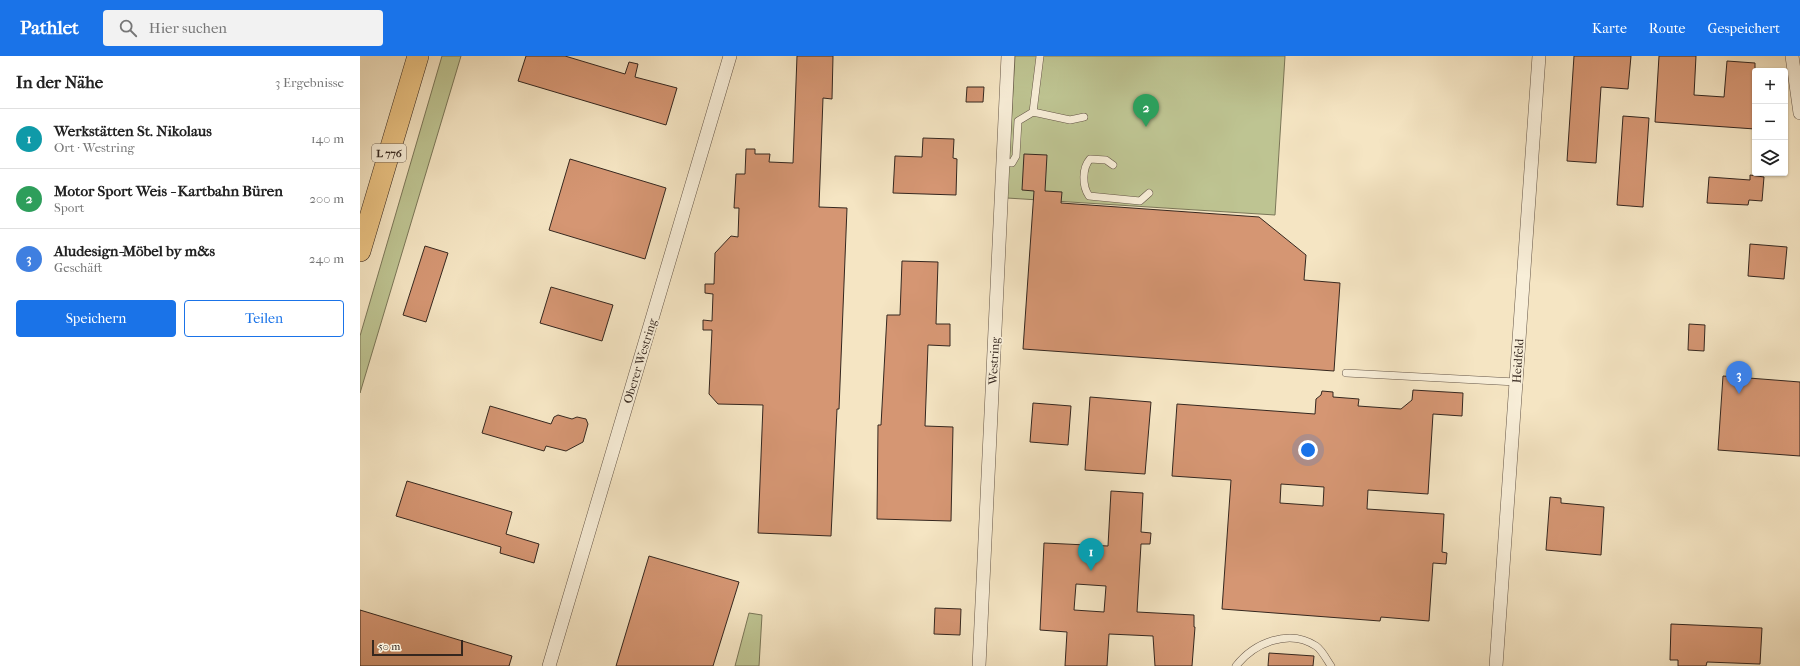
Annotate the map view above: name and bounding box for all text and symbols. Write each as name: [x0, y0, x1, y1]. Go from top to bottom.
search box: [103, 10, 383, 46]
text: Pathlet: [20, 17, 79, 39]
icon: search: [117, 17, 139, 39]
text: Hier suchen: [149, 19, 227, 37]
text: Karte: [1592, 20, 1627, 37]
text: Route: [1649, 20, 1686, 37]
text: Gespeichert: [1708, 20, 1780, 37]
map controls: [1752, 68, 1788, 176]
button: +: [1752, 68, 1788, 104]
text: In der Nähe: [16, 72, 103, 92]
text: 3 Ergebnisse: [275, 75, 344, 90]
pin: 2: [1133, 94, 1159, 127]
button: −: [1752, 104, 1788, 140]
text: Werkstätten St. Nikolaus: [54, 122, 212, 140]
text: 1: [27, 131, 31, 146]
text: 140 m: [311, 131, 344, 146]
text: Ort · Westring: [54, 140, 134, 155]
button: layers: [1752, 140, 1788, 176]
road number: L 776: [372, 144, 406, 162]
text: Motor Sport Weis - Kartbahn Büren: [54, 182, 283, 200]
text: 2: [26, 191, 32, 206]
text: 200 m: [309, 191, 344, 206]
text: Sport: [54, 200, 85, 215]
text: Aludesign-Möbel by m&s: [54, 242, 215, 260]
text: 3: [26, 251, 32, 266]
text: 240 m: [309, 251, 344, 266]
text: Geschäft: [54, 260, 102, 275]
button: Speichern: [16, 300, 176, 337]
button: Teilen: [184, 300, 344, 337]
street label: Oberer Westring: [620, 316, 660, 405]
street label: Westring: [986, 336, 1002, 386]
street label: Heidfeld: [1509, 338, 1527, 384]
pin: 3: [1726, 361, 1752, 394]
your location: [1298, 440, 1318, 460]
pin: 1: [1078, 538, 1104, 571]
scale bar: [372, 638, 463, 657]
text: 50 m: [378, 640, 400, 653]

